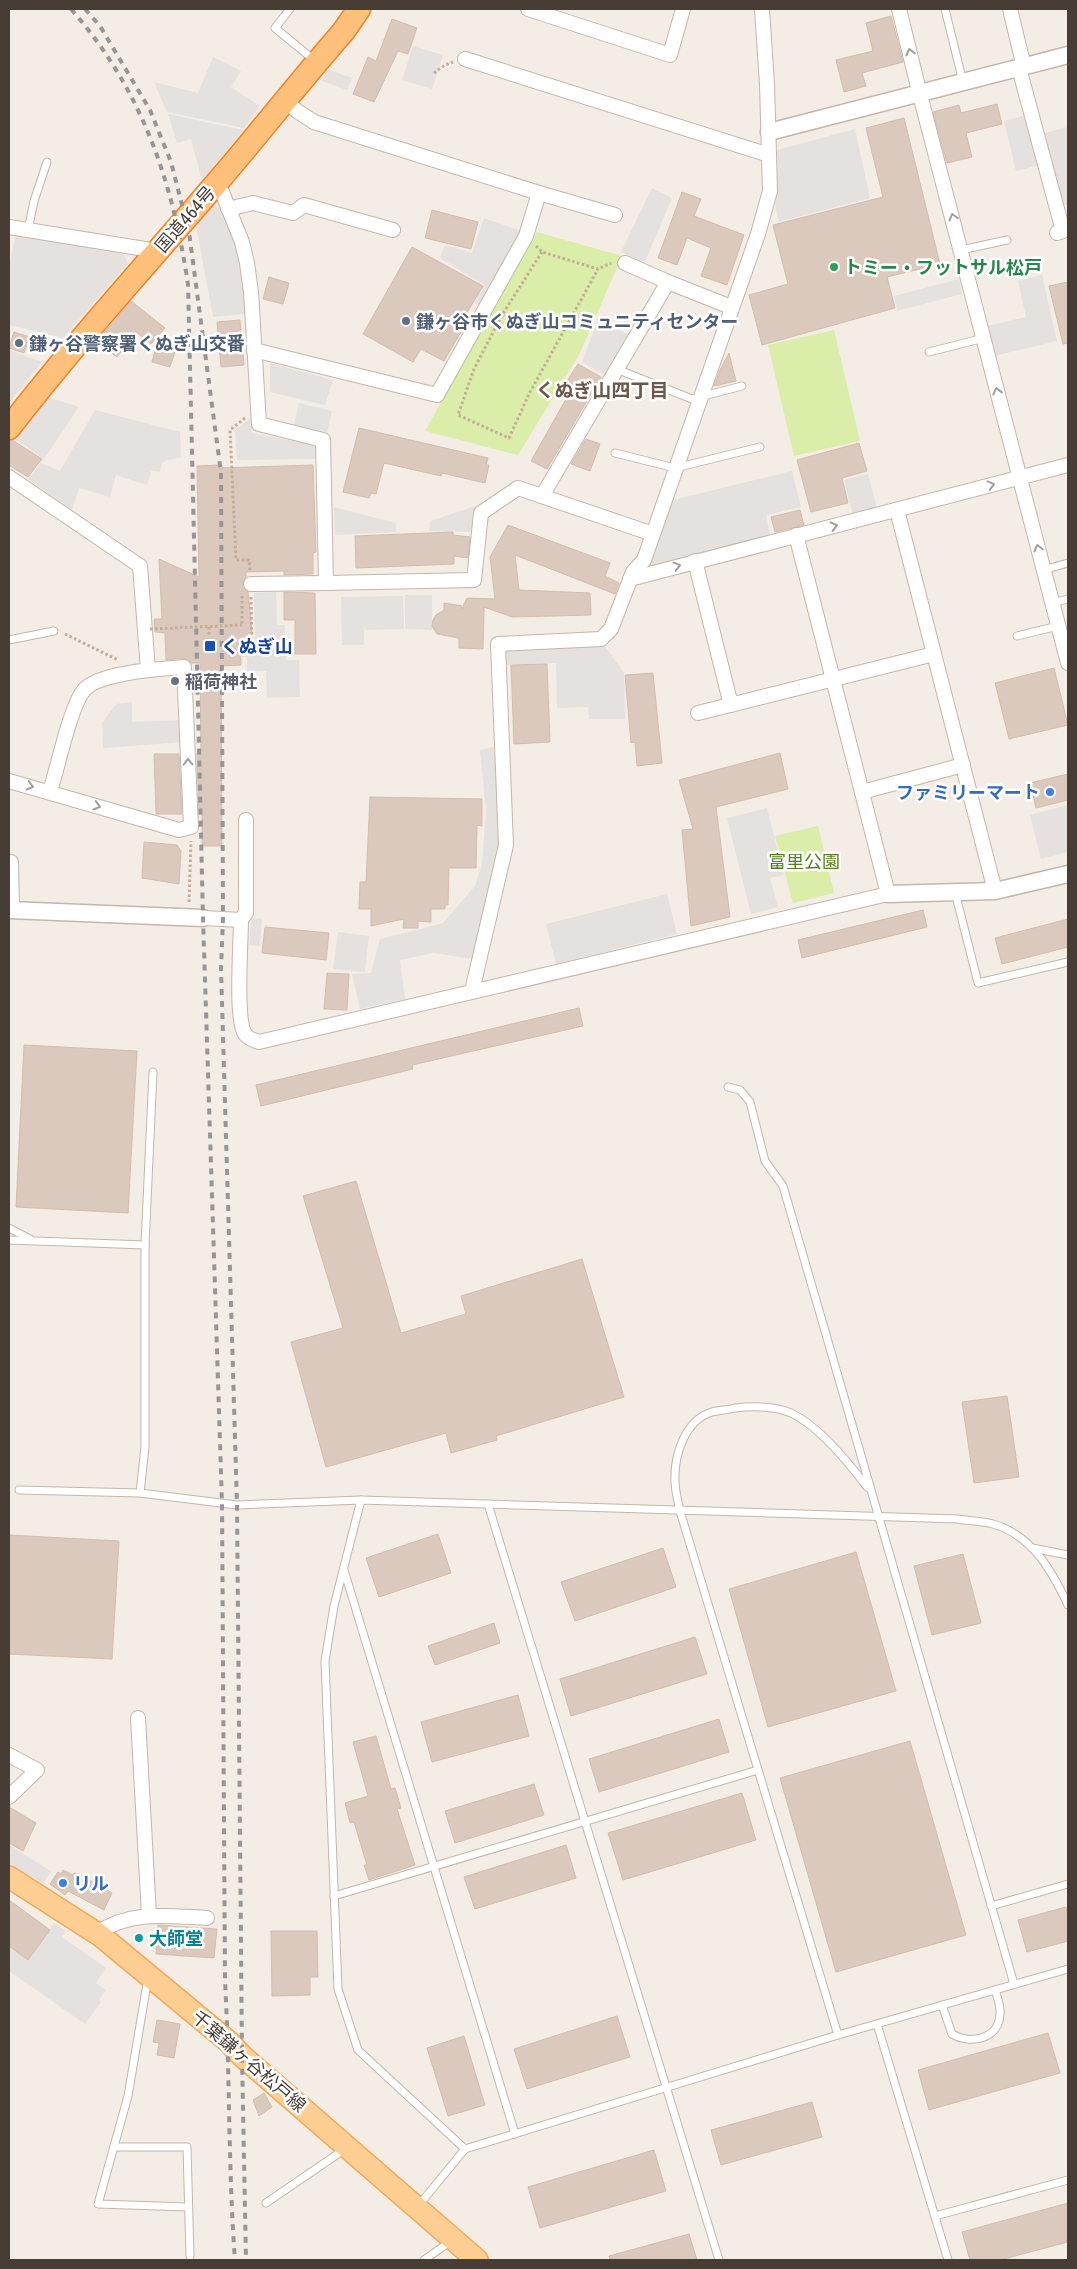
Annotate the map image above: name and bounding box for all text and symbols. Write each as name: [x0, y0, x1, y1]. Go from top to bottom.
one-way arrow: [905, 47, 916, 56]
street label: 国道464号: [151, 182, 219, 256]
one-way arrow: [948, 213, 958, 221]
place label: トミー・フットサル松戸: [844, 257, 1042, 278]
marker: トミー・フットサル松戸: [828, 261, 840, 273]
place label: 鎌ヶ谷市くぬぎ山コミュニティセンター: [416, 311, 739, 332]
marker: 鎌ヶ谷市くぬぎ山コミュニティセンター: [400, 315, 412, 327]
place label: 鎌ヶ谷警察署くぬぎ山交番: [29, 333, 245, 354]
marker: 鎌ヶ谷警察署くぬぎ山交番: [13, 337, 25, 349]
district label: くぬぎ山四丁目: [536, 379, 668, 402]
one-way arrow: [992, 387, 1003, 396]
one-way arrow: [987, 480, 996, 491]
one-way arrow: [829, 521, 838, 532]
one-way arrow: [1033, 544, 1044, 553]
one-way arrow: [672, 562, 680, 572]
place label: くぬぎ山: [221, 636, 293, 657]
marker: くぬぎ山: [203, 639, 217, 653]
place label: 稲荷神社: [185, 671, 257, 692]
marker: 稲荷神社: [169, 675, 181, 687]
one-way arrow: [183, 758, 193, 766]
one-way arrow: [25, 780, 34, 791]
place label: ファミリーマート: [896, 782, 1040, 803]
marker: ファミリーマート: [1044, 786, 1056, 798]
one-way arrow: [92, 800, 101, 811]
park label: 富里公園: [768, 851, 840, 872]
place label: リル: [73, 1873, 109, 1894]
marker: リル: [57, 1877, 69, 1889]
place label: 大師堂: [149, 1928, 203, 1949]
marker: 大師堂: [133, 1932, 145, 1944]
street label: 千葉鎌ヶ谷松戸線: [188, 2006, 310, 2116]

